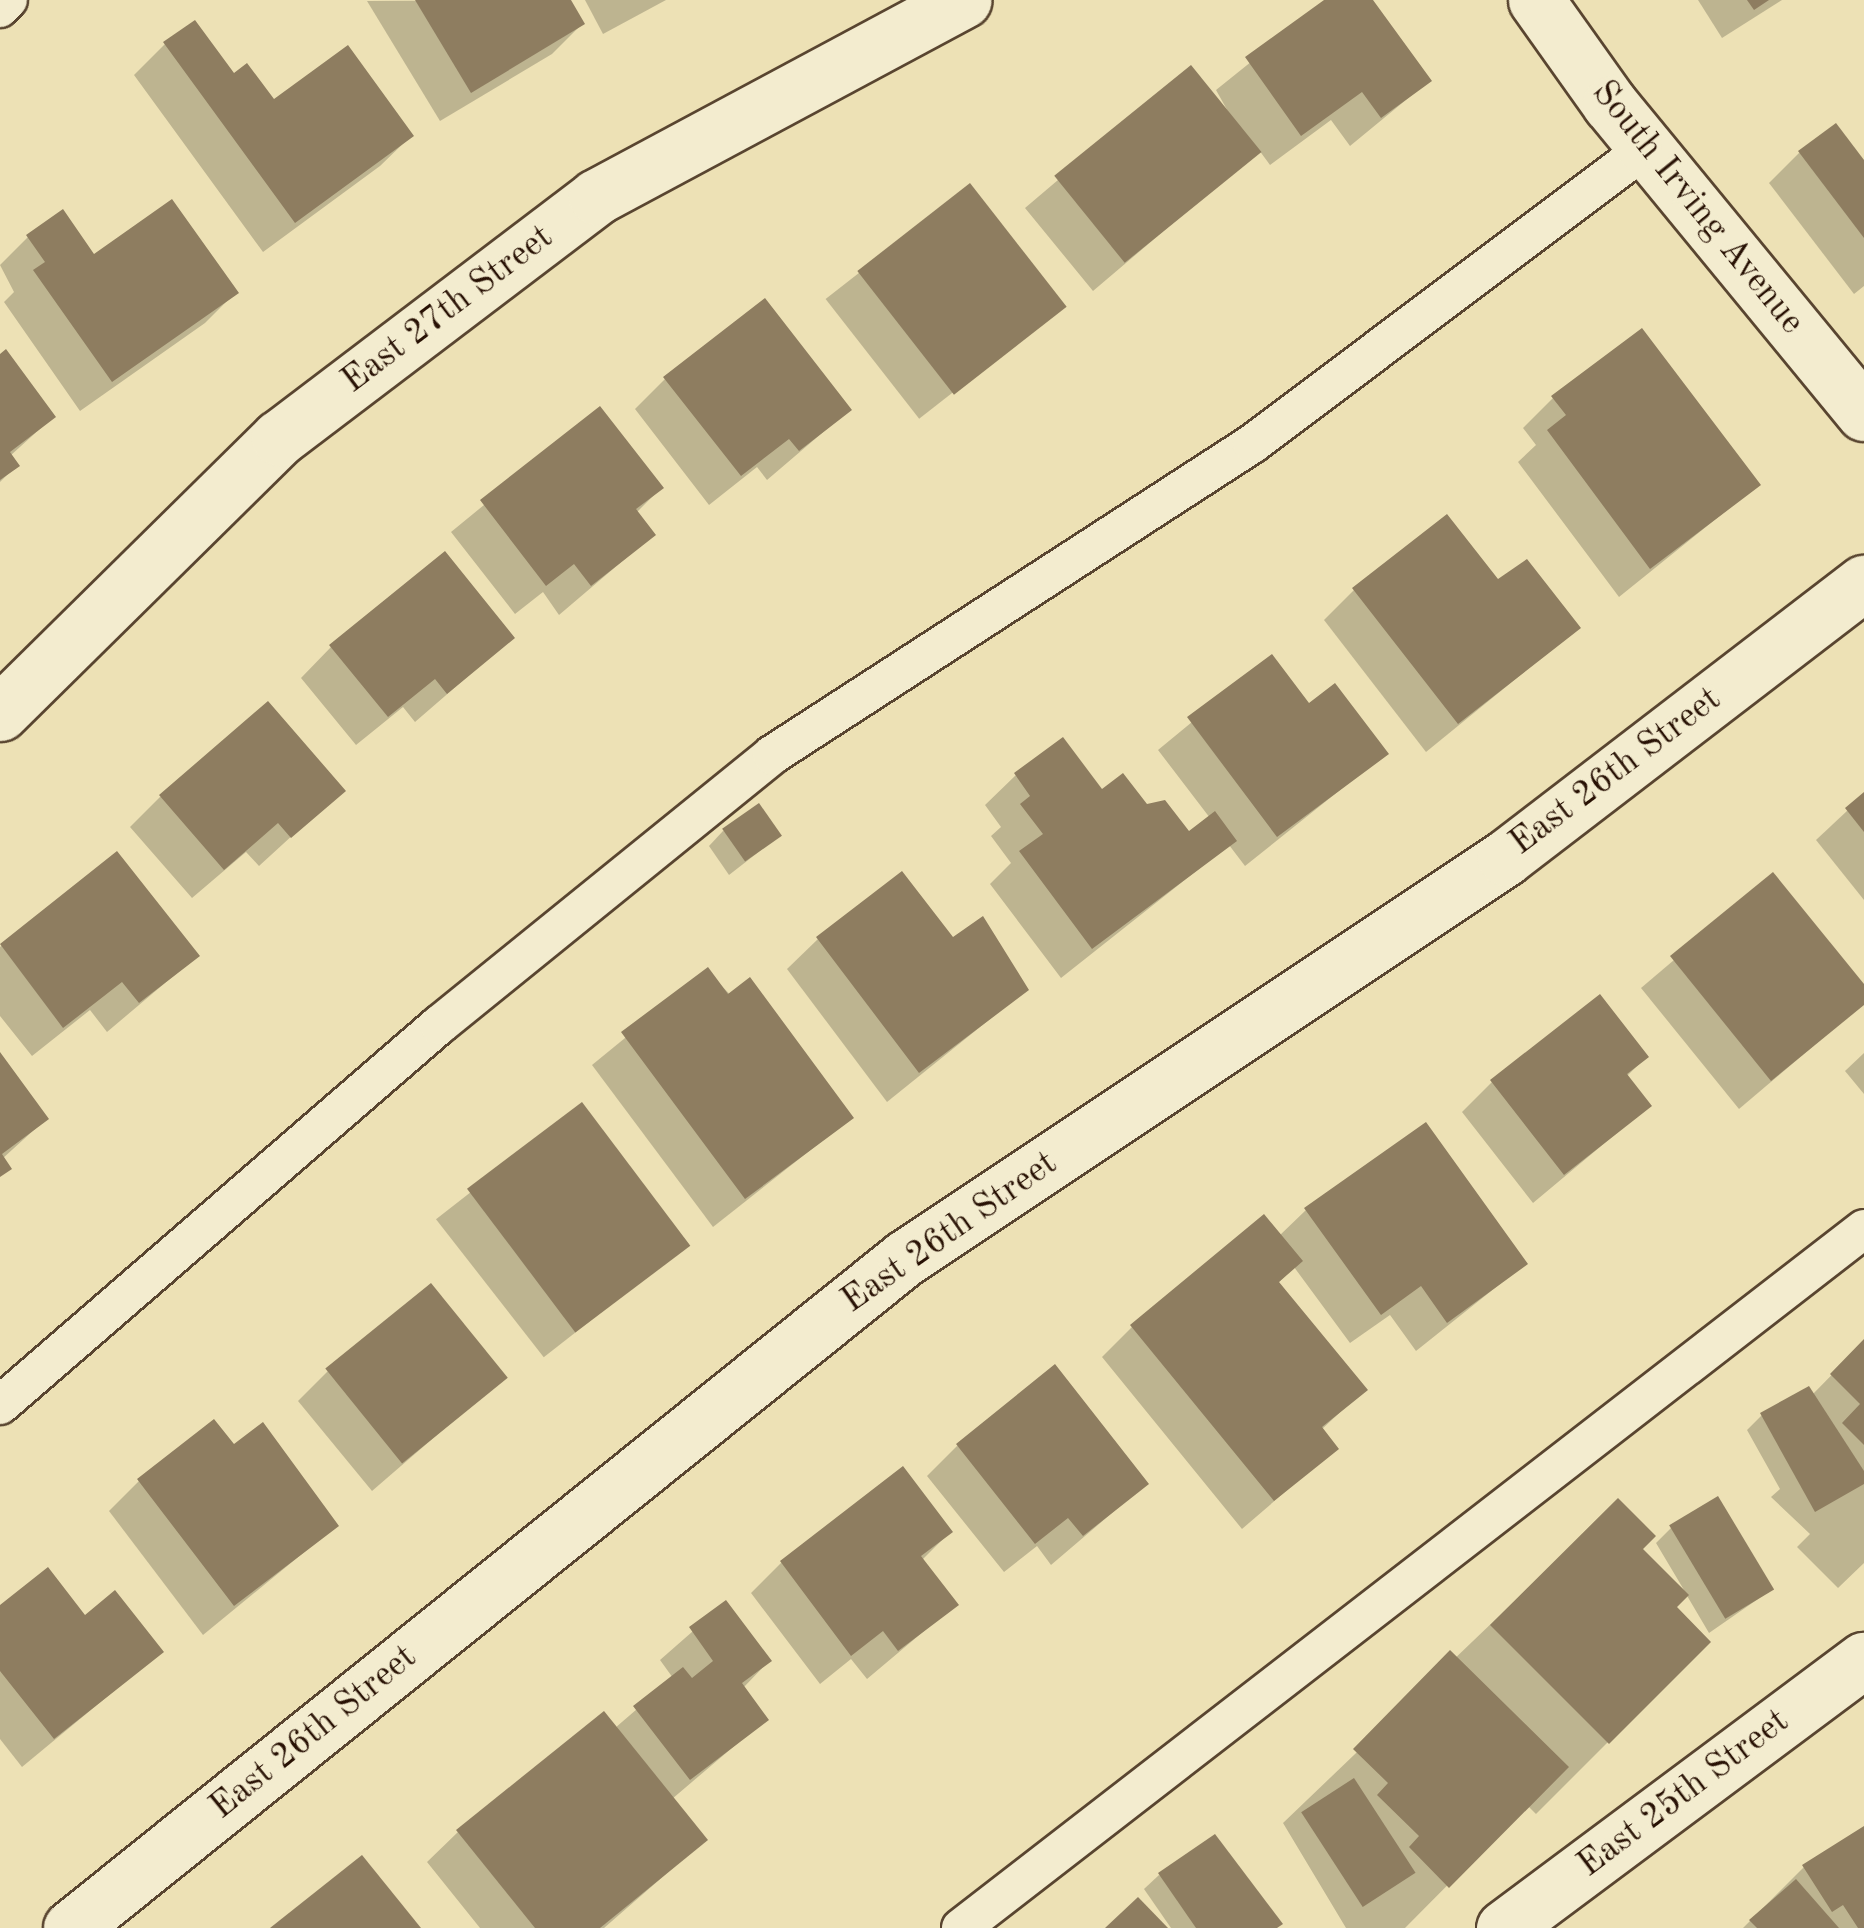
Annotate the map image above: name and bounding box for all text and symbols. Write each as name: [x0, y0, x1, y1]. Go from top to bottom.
street label: South Irving Avenue: [1582, 73, 1812, 343]
street label: East 27th Street: [334, 217, 562, 403]
street label: East 26th Street: [1502, 679, 1730, 865]
street label: East 26th Street: [834, 1143, 1066, 1323]
street label: East 26th Street: [202, 1637, 426, 1829]
street label: East 25th Street: [1570, 1701, 1798, 1887]

